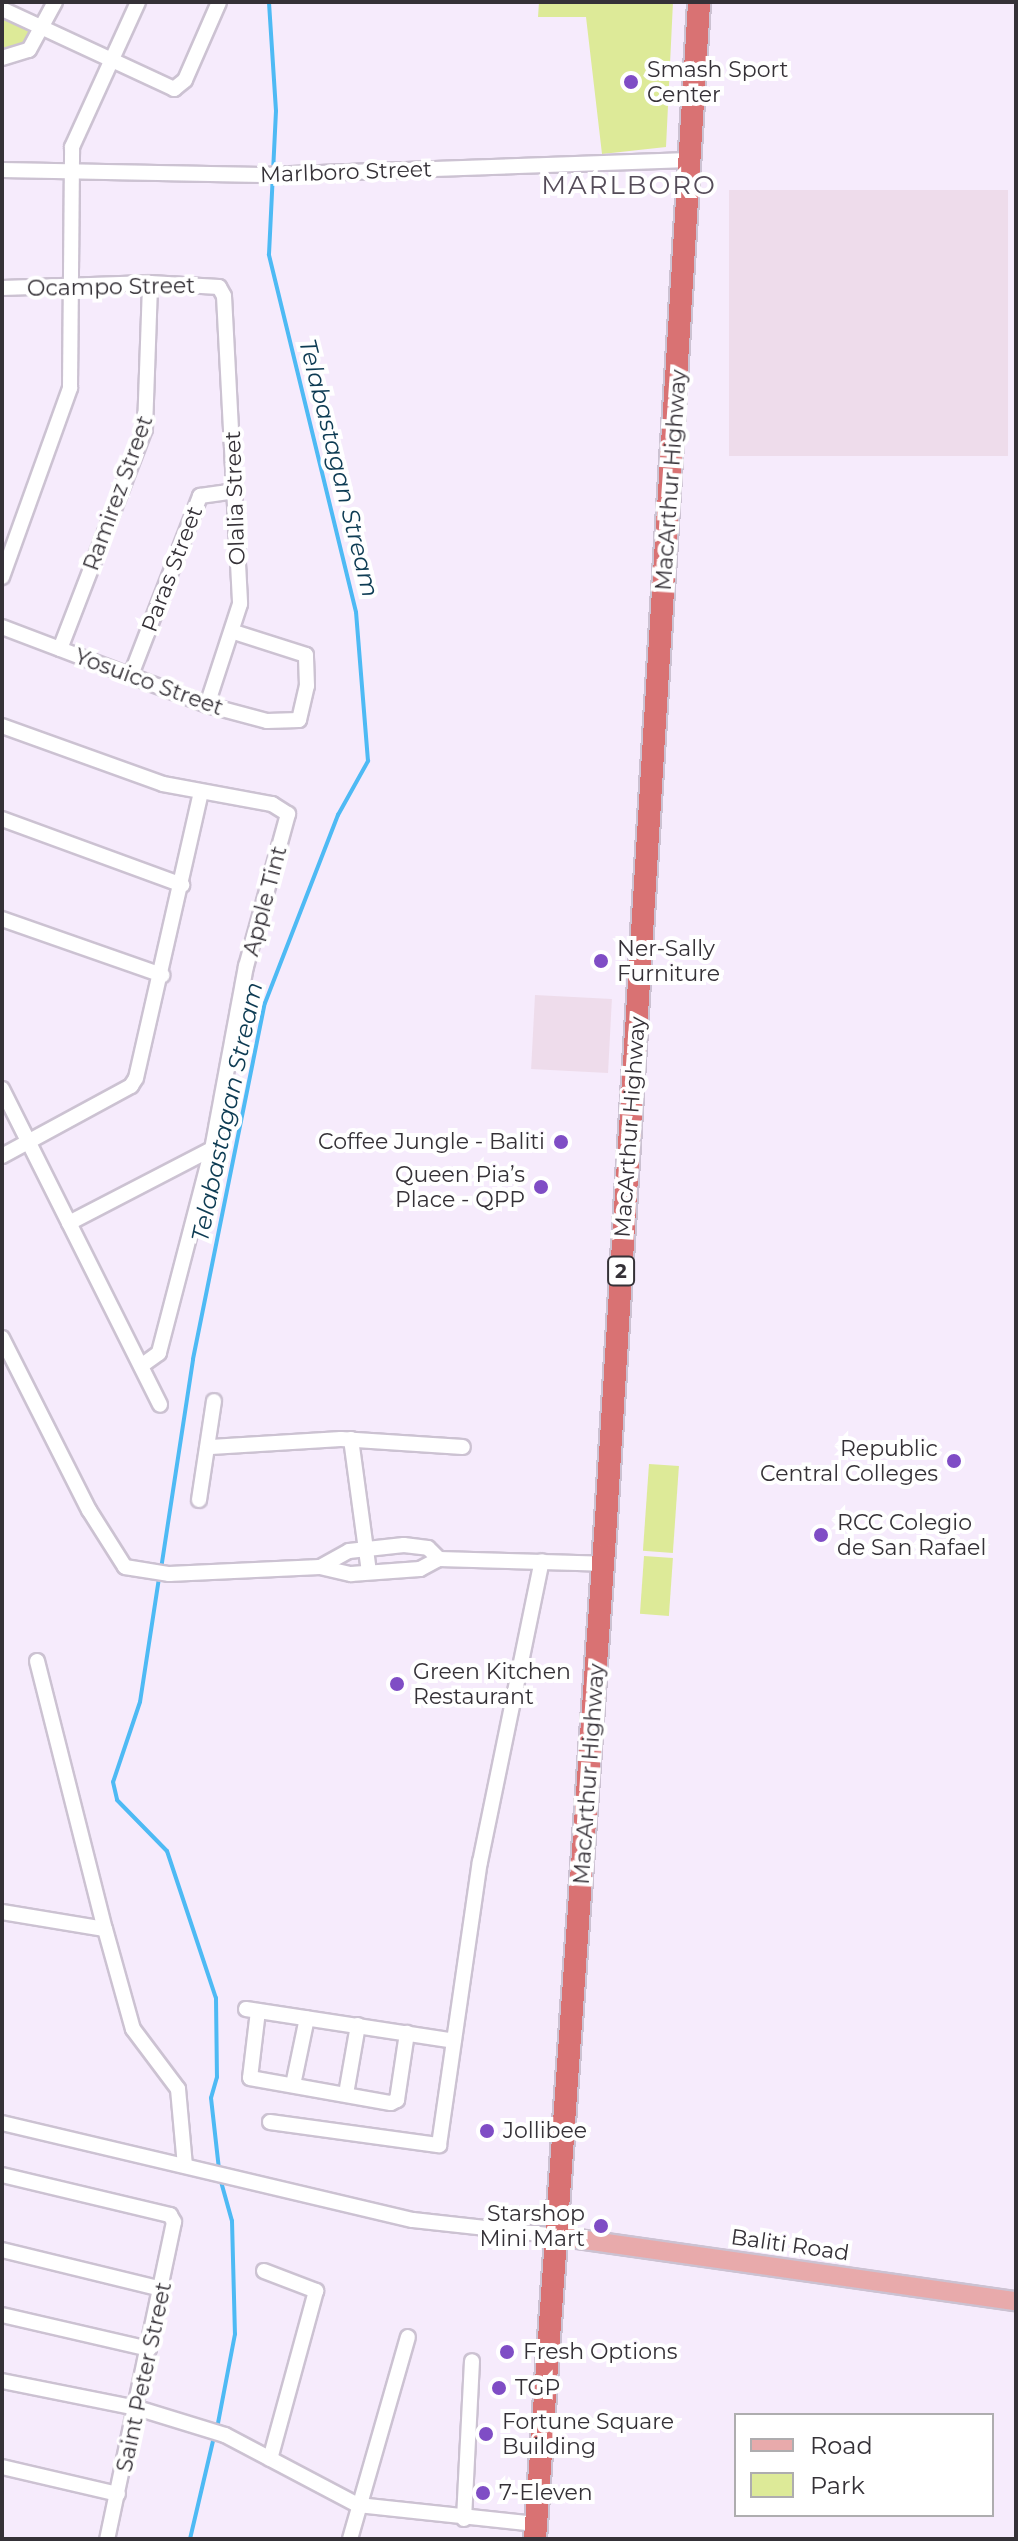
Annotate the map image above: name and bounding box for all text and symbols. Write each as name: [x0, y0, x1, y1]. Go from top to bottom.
place label: Smash Sport Center: [647, 56, 789, 108]
marker: Smash Sport Center: [622, 73, 640, 91]
street label: Marlboro Street: [260, 156, 432, 188]
district label: MARLBORO: [541, 170, 717, 202]
street label: Ocampo Street: [27, 272, 195, 302]
water label: Telabastagan Stream: [293, 336, 385, 600]
street label: MacArthur Highway: [650, 369, 692, 591]
street label: Ramirez Street: [78, 412, 158, 574]
street label: Olalia Street: [219, 430, 251, 566]
street label: Paras Street: [136, 502, 208, 636]
street label: Yosuico Street: [71, 643, 227, 721]
street label: Apple Tint: [238, 843, 292, 959]
place label: Ner-Sally Furniture: [617, 935, 720, 986]
marker: Ner-Sally Furniture: [592, 952, 610, 970]
water label: Telabastagan Stream: [185, 979, 269, 1245]
street label: MacArthur Highway: [609, 1016, 651, 1238]
place label: Coffee Jungle - Baliti: [318, 1129, 545, 1155]
marker: Coffee Jungle - Baliti: [552, 1133, 570, 1151]
place label: Queen Pia’s Place - QPP: [395, 1161, 525, 1212]
marker: Queen Pia’s Place - QPP: [532, 1178, 550, 1196]
road number: 2: [607, 1255, 635, 1287]
place label: Republic Central Colleges: [760, 1435, 938, 1486]
marker: Republic Central Colleges: [945, 1452, 963, 1470]
place label: RCC Colegio de San Rafael: [837, 1509, 986, 1560]
marker: RCC Colegio de San Rafael: [812, 1526, 830, 1544]
place label: Green Kitchen Restaurant: [413, 1658, 571, 1710]
street label: MacArthur Highway: [568, 1663, 610, 1885]
marker: Green Kitchen Restaurant: [388, 1675, 406, 1693]
place label: Jollibee: [503, 2118, 587, 2144]
marker: Jollibee: [478, 2122, 496, 2140]
place label: Starshop Mini Mart: [479, 2200, 585, 2252]
marker: Starshop Mini Mart: [592, 2217, 610, 2235]
street label: Baliti Road: [729, 2224, 851, 2266]
street label: Saint Peter Street: [111, 2280, 177, 2474]
place label: Fresh Options: [523, 2339, 678, 2365]
marker: Fresh Options: [498, 2343, 516, 2361]
place label: TGP: [515, 2375, 560, 2401]
marker: TGP: [490, 2379, 508, 2397]
place label: Fortune Square Building: [502, 2408, 674, 2460]
legend: [734, 2413, 994, 2517]
marker: Fortune Square Building: [477, 2425, 495, 2443]
text: Road: [810, 2431, 873, 2460]
text: Park: [810, 2471, 865, 2500]
place label: 7-Eleven: [499, 2480, 593, 2506]
marker: 7-Eleven: [474, 2484, 492, 2502]

